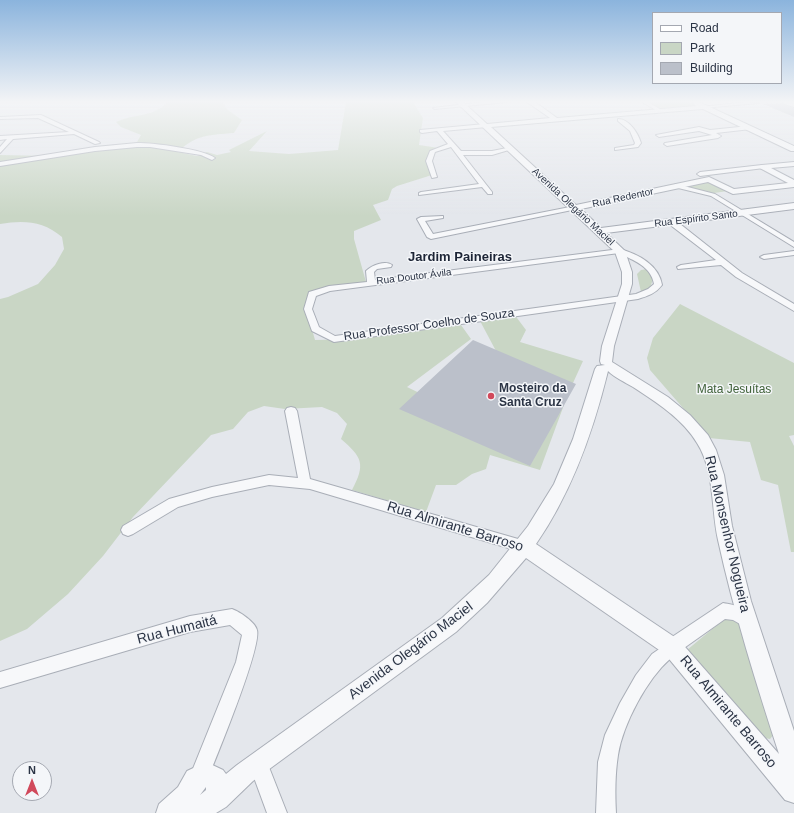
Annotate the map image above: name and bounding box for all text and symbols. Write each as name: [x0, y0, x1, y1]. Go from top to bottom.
legend: [652, 12, 782, 84]
text: Road: [690, 21, 719, 35]
text: Park: [690, 41, 715, 55]
text: Building: [690, 61, 733, 75]
street label: Avenida Olegário Maciel: [529, 166, 617, 248]
street label: Rua Redentor: [591, 186, 655, 210]
street label: Rua Espírito Santo: [654, 208, 738, 230]
district label: Jardim Paineiras: [408, 249, 512, 265]
street label: Rua Doutor Ávila: [376, 266, 452, 288]
street label: Rua Professor Coelho de Souza: [343, 306, 515, 344]
place label: Mosteiro da Santa Cruz: [499, 382, 566, 410]
park label: Mata Jesuítas: [697, 383, 771, 397]
marker: Mosteiro da Santa Cruz: [486, 391, 496, 401]
street label: Rua Monsenhor Nogueira: [701, 454, 753, 614]
street label: Rua Almirante Barroso: [385, 498, 525, 556]
street label: Avenida Olegário Maciel: [345, 599, 477, 703]
street label: Rua Humaitá: [135, 612, 219, 648]
street label: Rua Almirante Barroso: [676, 652, 780, 772]
north arrow: [12, 761, 52, 801]
text: N: [28, 764, 36, 776]

